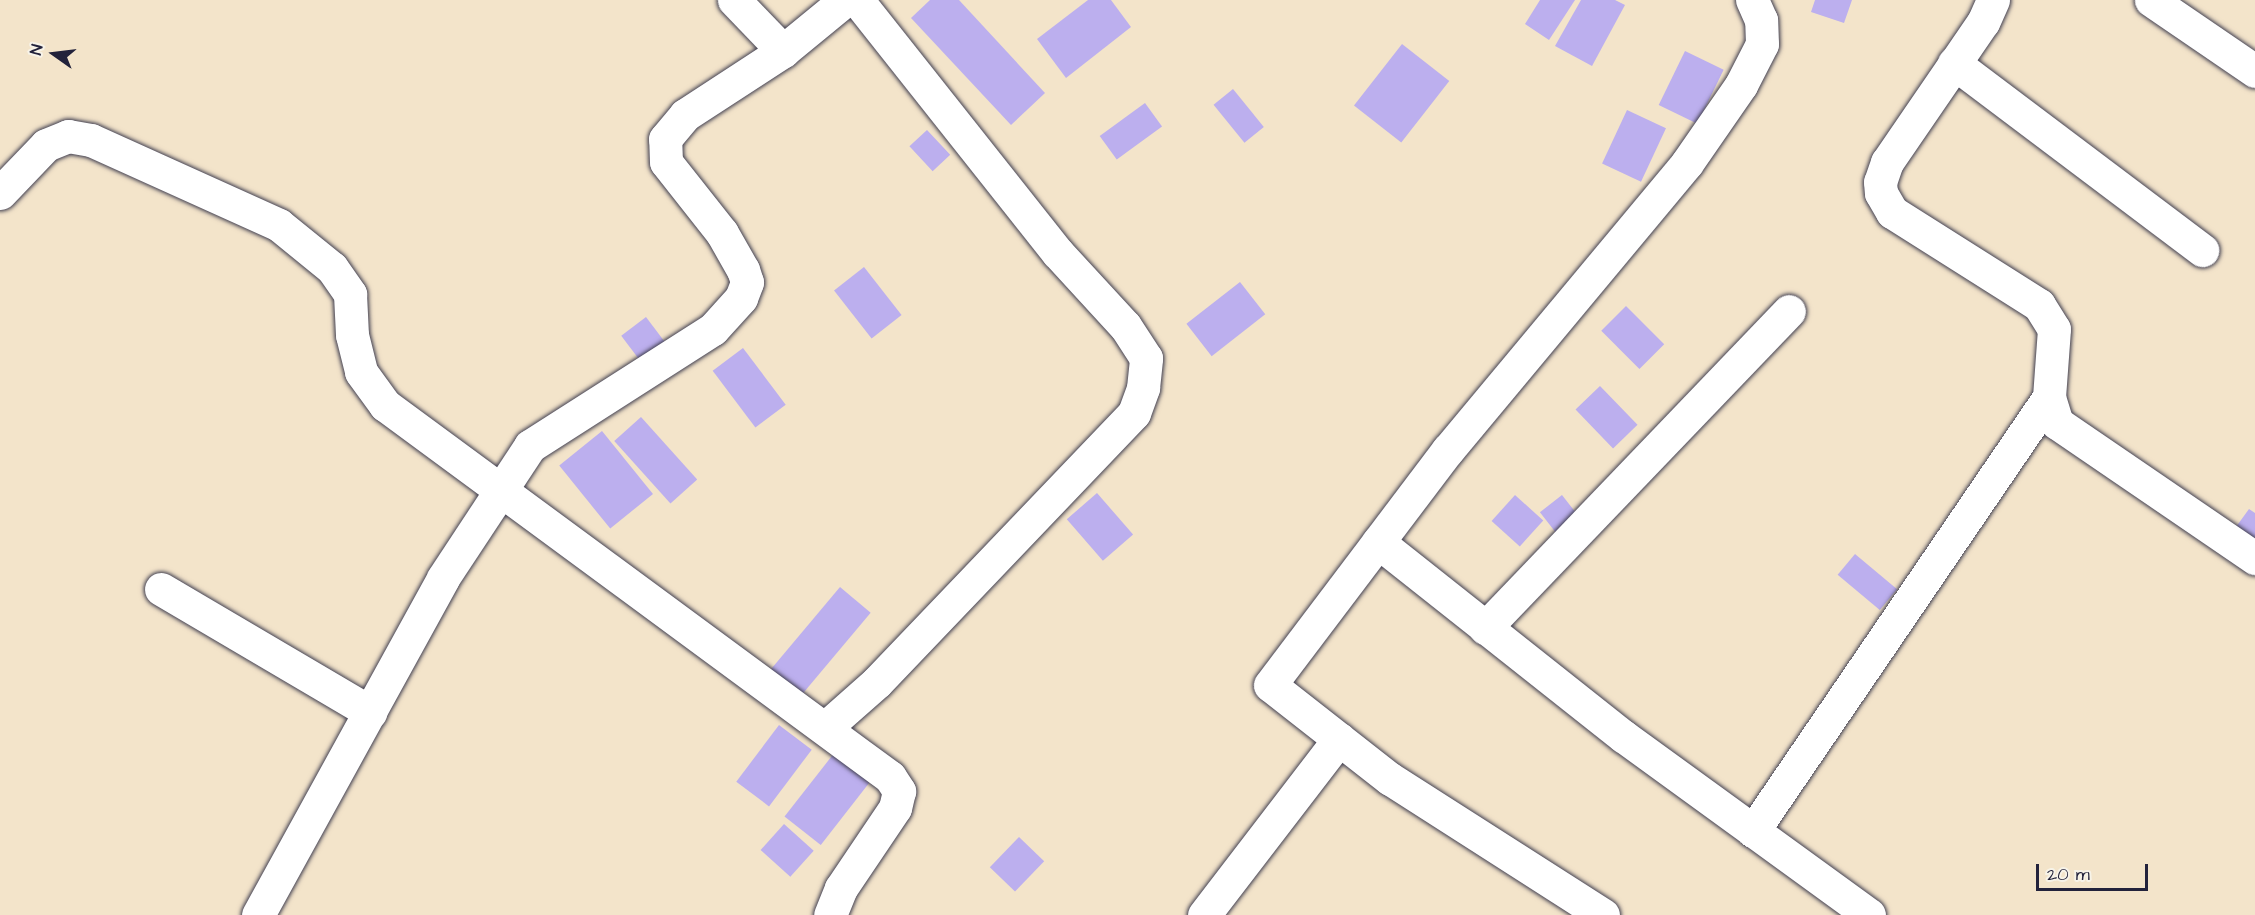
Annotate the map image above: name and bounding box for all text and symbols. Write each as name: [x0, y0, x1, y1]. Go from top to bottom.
north arrow: [24, 24, 84, 84]
text: N: [25, 42, 48, 57]
scale bar: [2039, 852, 2152, 890]
text: 20 m: [2047, 862, 2090, 887]

